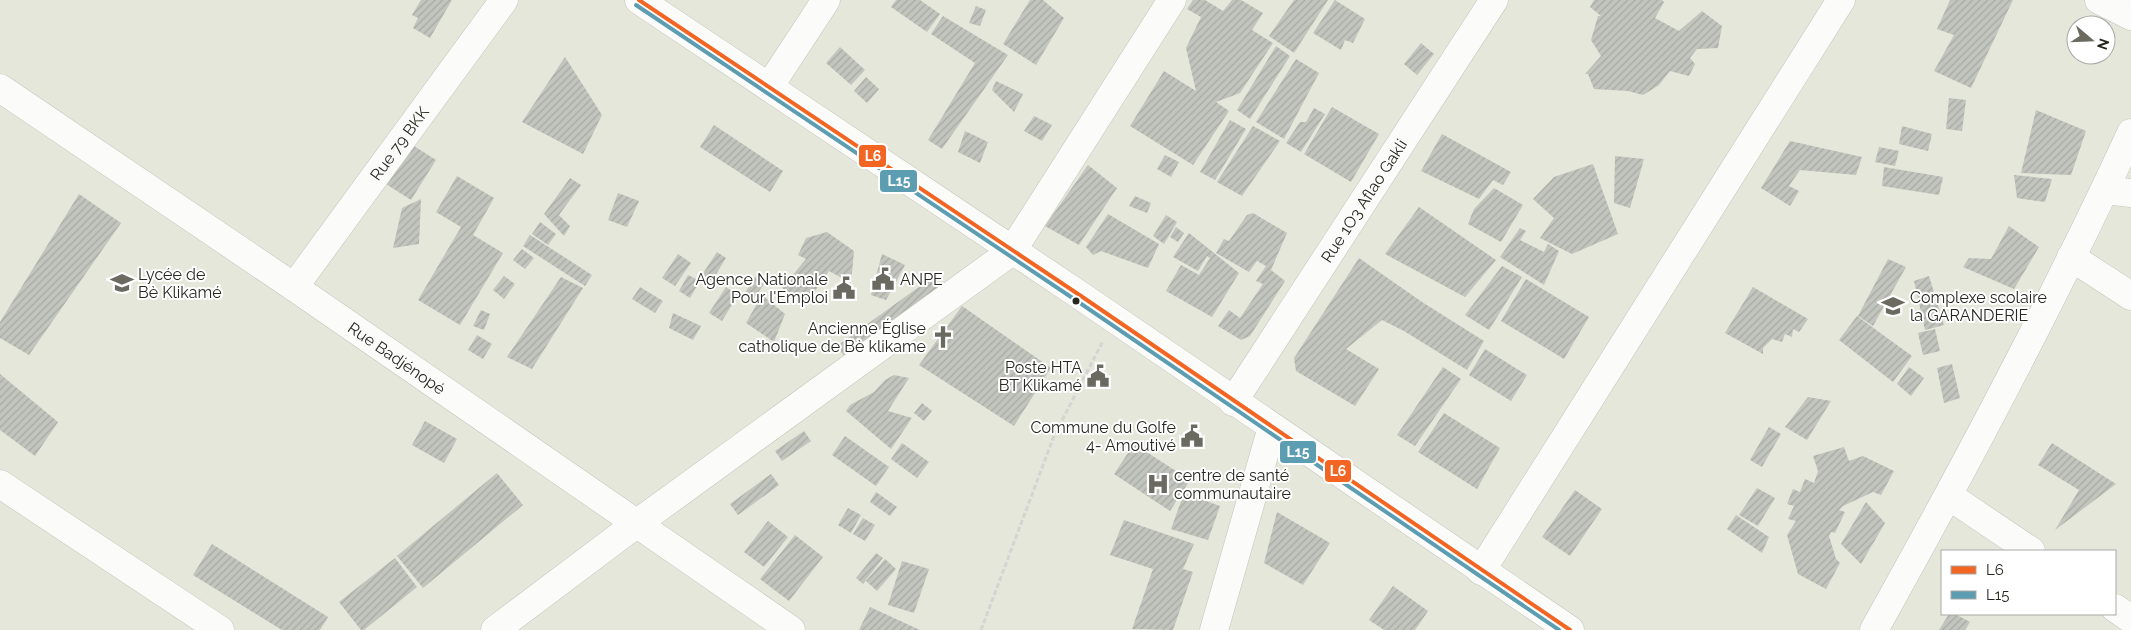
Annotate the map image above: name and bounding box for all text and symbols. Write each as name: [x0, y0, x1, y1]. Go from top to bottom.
north arrow: [2066, 15, 2116, 65]
text: N: [2094, 37, 2113, 52]
street label: Rue 79 BKK: [366, 103, 433, 184]
street label: Rue 1O3 Aflao Gakli: [1317, 136, 1411, 266]
line badge: L6: [858, 144, 887, 168]
text: L6: [865, 148, 881, 164]
line badge: L15: [879, 169, 918, 193]
text: L15: [888, 173, 911, 189]
place label: Lycée de Bè Klikamé: [138, 265, 222, 302]
public building icon: ANPE: [870, 266, 896, 292]
school or university icon: Lycée de Bè Klikamé: [109, 270, 135, 296]
place label: Agence Nationale Pour l'Emploi: [696, 270, 828, 307]
place label: ANPE: [900, 270, 943, 289]
public building icon: Agence Nationale Pour l'Emploi: [831, 275, 857, 301]
place label: Complexe scolaire la GARANDERIE: [1910, 288, 2047, 325]
school or university icon: Complexe scolaire la GARANDERIE: [1880, 293, 1906, 319]
unlabelled marker: [1071, 296, 1081, 306]
street label: Rue Badjénopé: [344, 318, 449, 399]
place label: Ancienne Église catholique de Bè klikame: [739, 318, 926, 356]
church icon: Ancienne Église catholique de Bè klikame: [930, 324, 956, 350]
place label: Poste HTA BT Klikamé: [999, 358, 1082, 395]
public building icon: Poste HTA BT Klikamé: [1085, 363, 1111, 389]
place label: Commune du Golfe 4- Amoutivé: [1031, 418, 1176, 455]
public building icon: Commune du Golfe 4- Amoutivé: [1179, 423, 1205, 449]
line badge: L15: [1279, 440, 1317, 464]
text: L15: [1287, 444, 1310, 460]
line badge: L6: [1324, 459, 1352, 483]
text: L6: [1330, 463, 1346, 479]
place label: centre de santé communautaire: [1174, 466, 1291, 503]
hospital icon: centre de santé communautaire: [1145, 471, 1171, 497]
legend: [1941, 550, 2116, 615]
text: L6: [1986, 561, 2004, 579]
text: L15: [1986, 586, 2009, 604]

